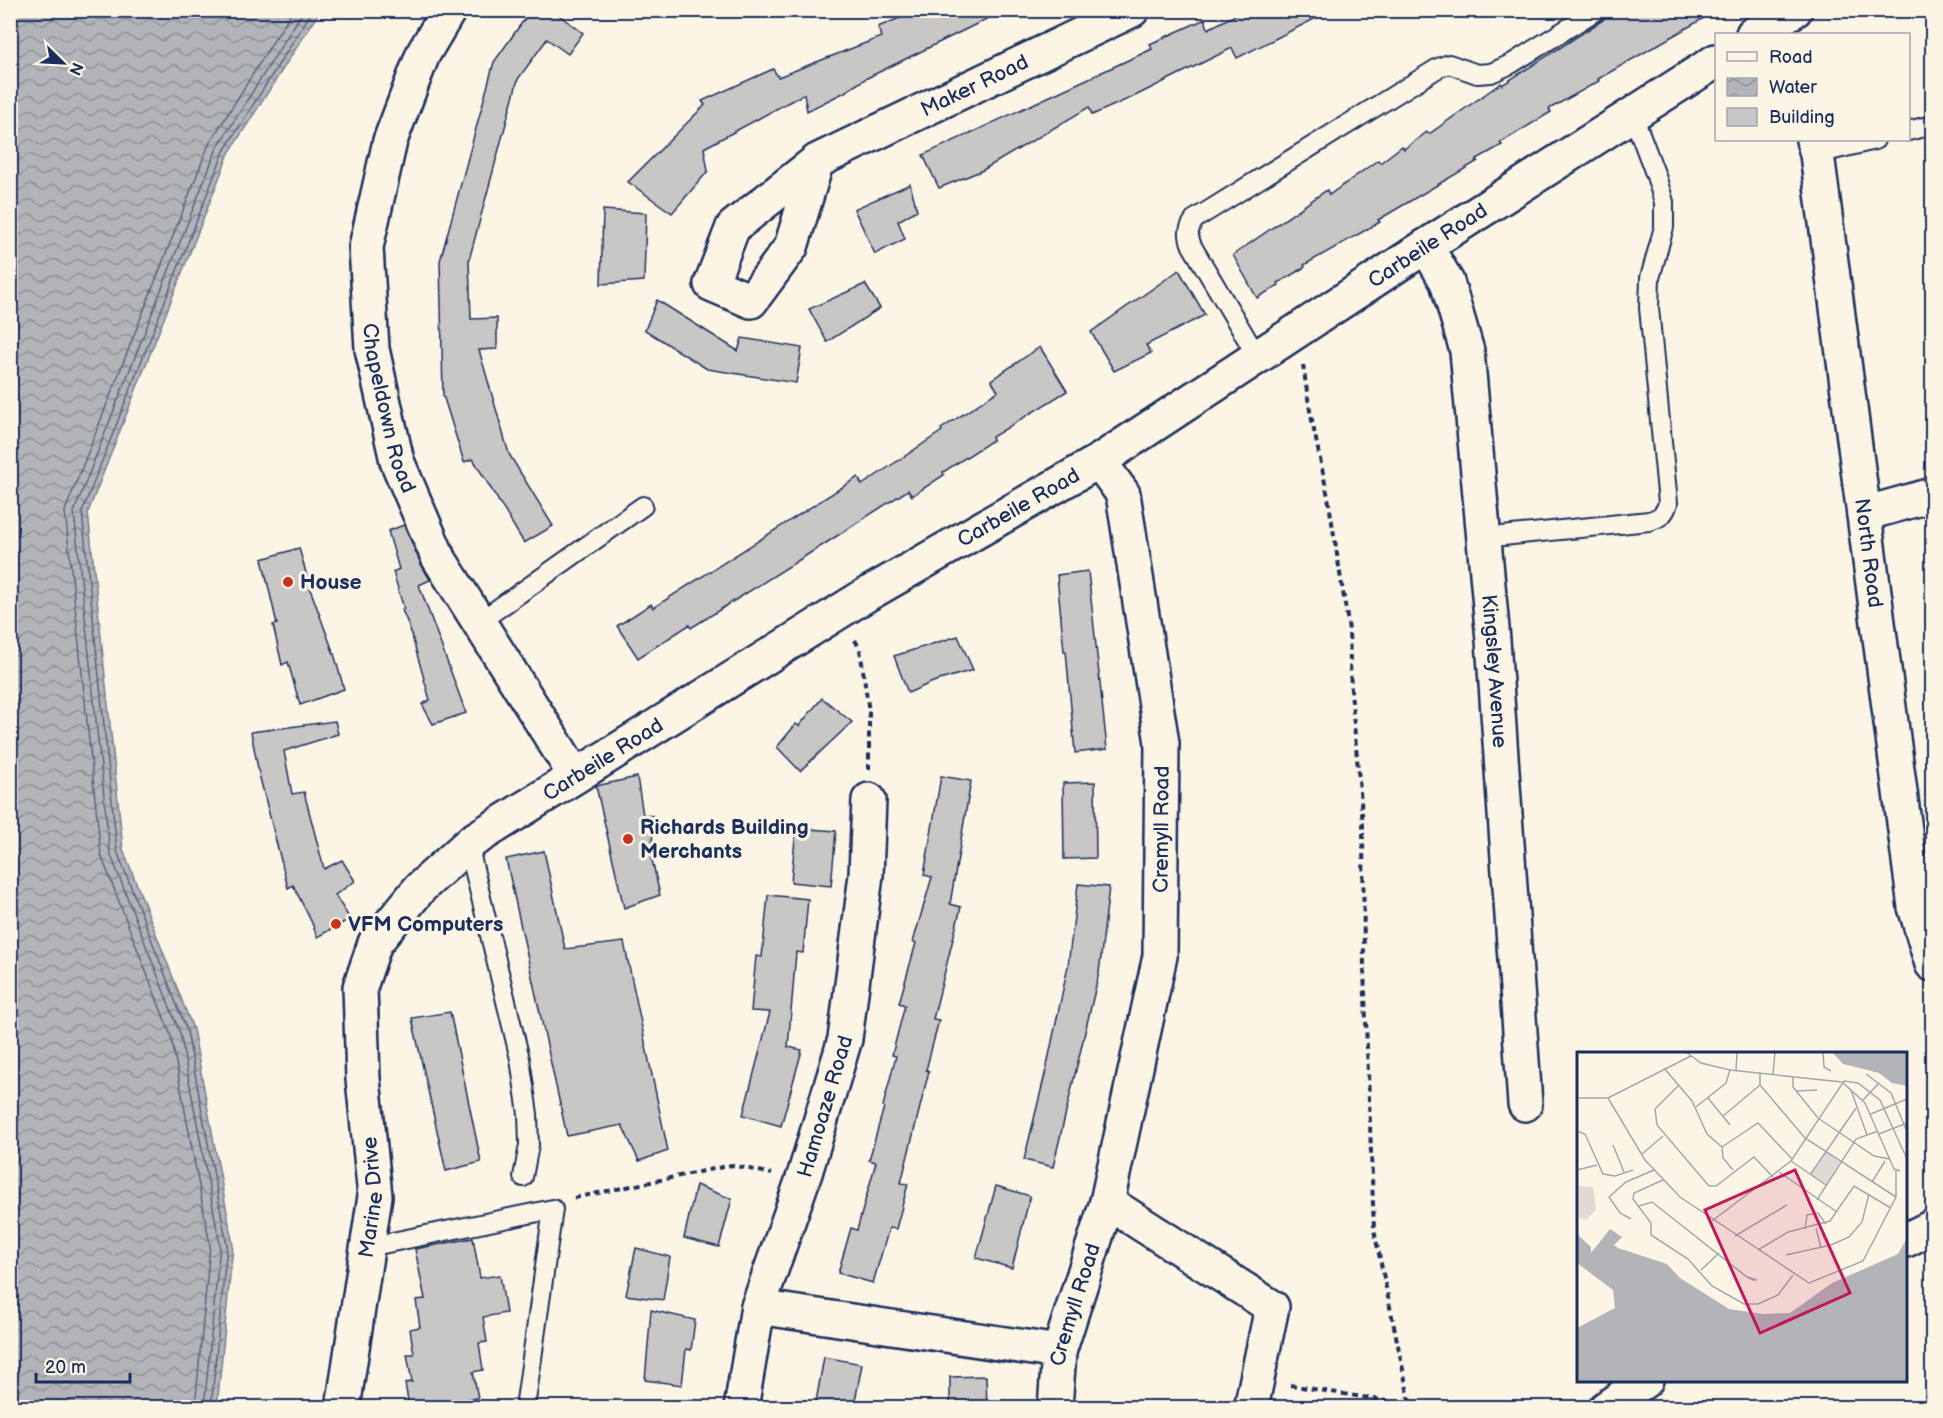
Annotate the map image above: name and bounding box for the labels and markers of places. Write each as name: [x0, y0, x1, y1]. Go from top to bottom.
place label: House: [300, 570, 362, 595]
marker: House: [281, 575, 295, 589]
place label: Richards Building Merchants: [640, 815, 809, 864]
marker: Richards Building Merchants: [621, 832, 635, 846]
place label: VFM Computers: [348, 912, 503, 937]
marker: VFM Computers: [329, 917, 343, 931]

